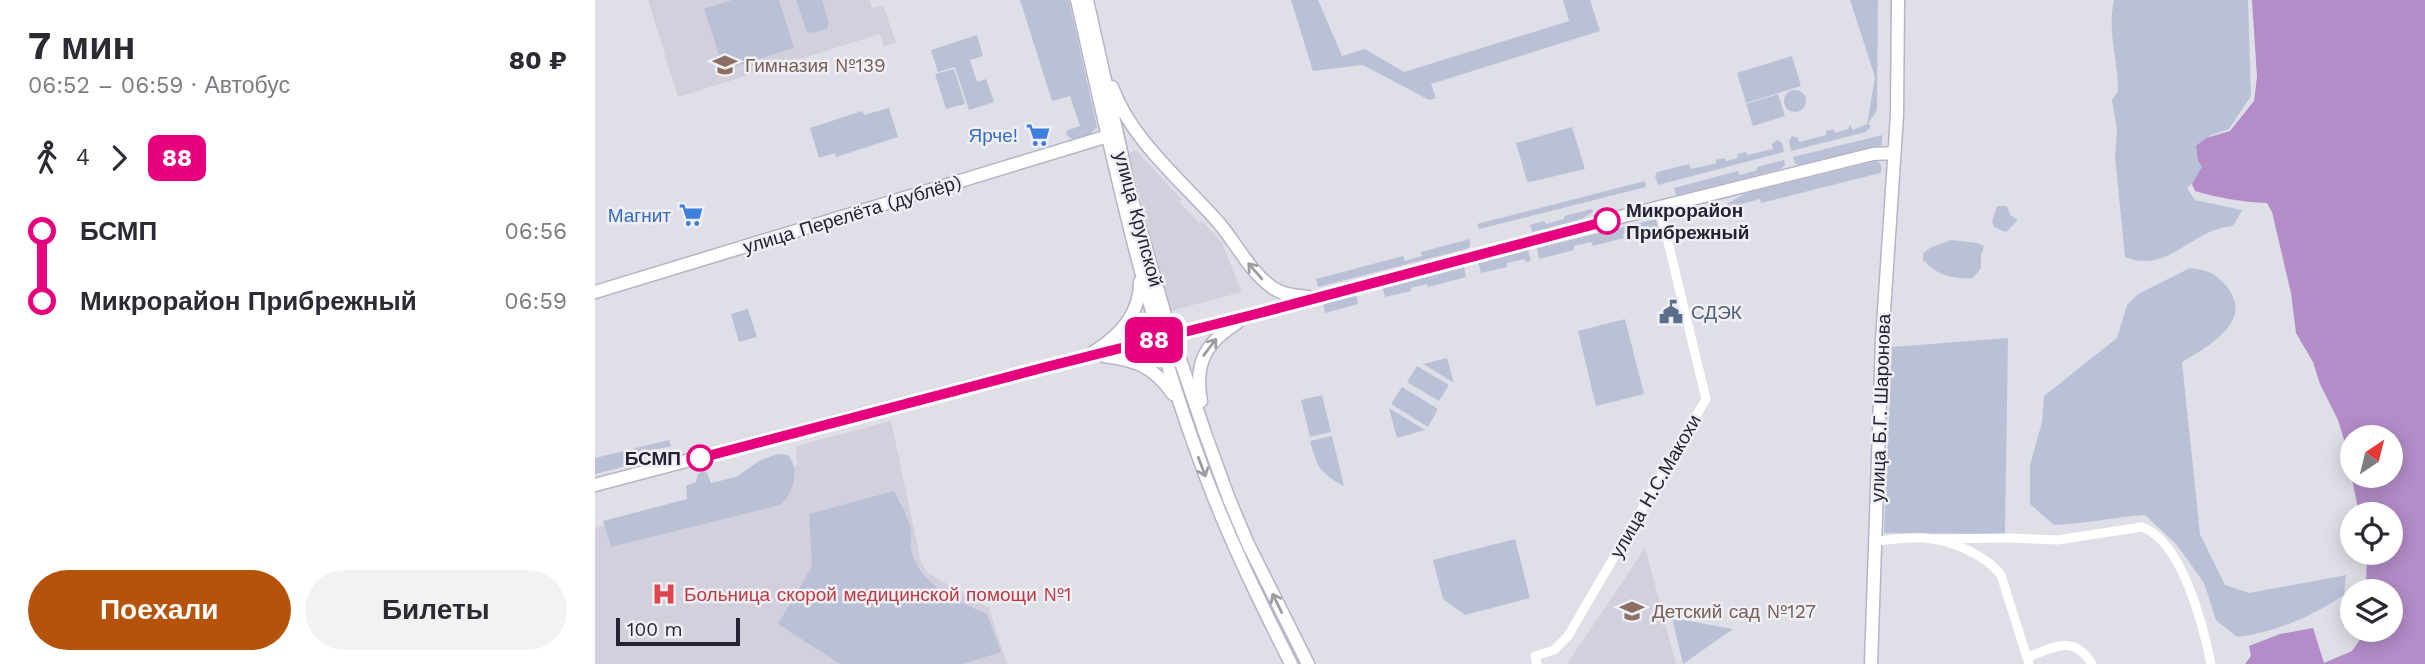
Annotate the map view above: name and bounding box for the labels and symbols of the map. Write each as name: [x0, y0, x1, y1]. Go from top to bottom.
school or university icon: Гимназия №139: [711, 51, 739, 79]
place label: Гимназия №139: [745, 54, 886, 77]
supermarket icon: Ярче!: [1024, 121, 1052, 149]
place label: Ярче!: [968, 124, 1018, 147]
street label: улица Крупской: [1109, 149, 1168, 289]
street label: улица Перелёта (дублёр): [740, 170, 964, 259]
place label: Микрорайон Прибрежный: [1626, 199, 1749, 244]
supermarket icon: Магнит: [677, 201, 705, 229]
place label: Магнит: [608, 204, 671, 227]
marker: Микрорайон Прибрежный: [1594, 208, 1620, 234]
one-way arrow: [1248, 262, 1264, 280]
public building icon: СДЭК: [1657, 298, 1685, 326]
place label: СДЭК: [1691, 301, 1742, 324]
street label: улица Б.Г. Шаронова: [1866, 313, 1895, 503]
line badge: 88: [1123, 317, 1185, 363]
one-way arrow: [1203, 339, 1218, 357]
street label: улица Н.С.Макохи: [1605, 410, 1706, 562]
north arrow: [2340, 425, 2403, 488]
marker: БСМП: [687, 445, 713, 471]
place label: БСМП: [625, 447, 681, 470]
one-way arrow: [1197, 456, 1209, 478]
hospital icon: Больница скорой медицинской помощи №1: [650, 580, 678, 608]
place label: Больница скорой медицинской помощи №1: [684, 583, 1071, 606]
one-way arrow: [1270, 593, 1284, 614]
school or university icon: Детский сад №127: [1618, 597, 1646, 625]
place label: Детский сад №127: [1652, 600, 1816, 623]
scale bar: [616, 615, 740, 647]

